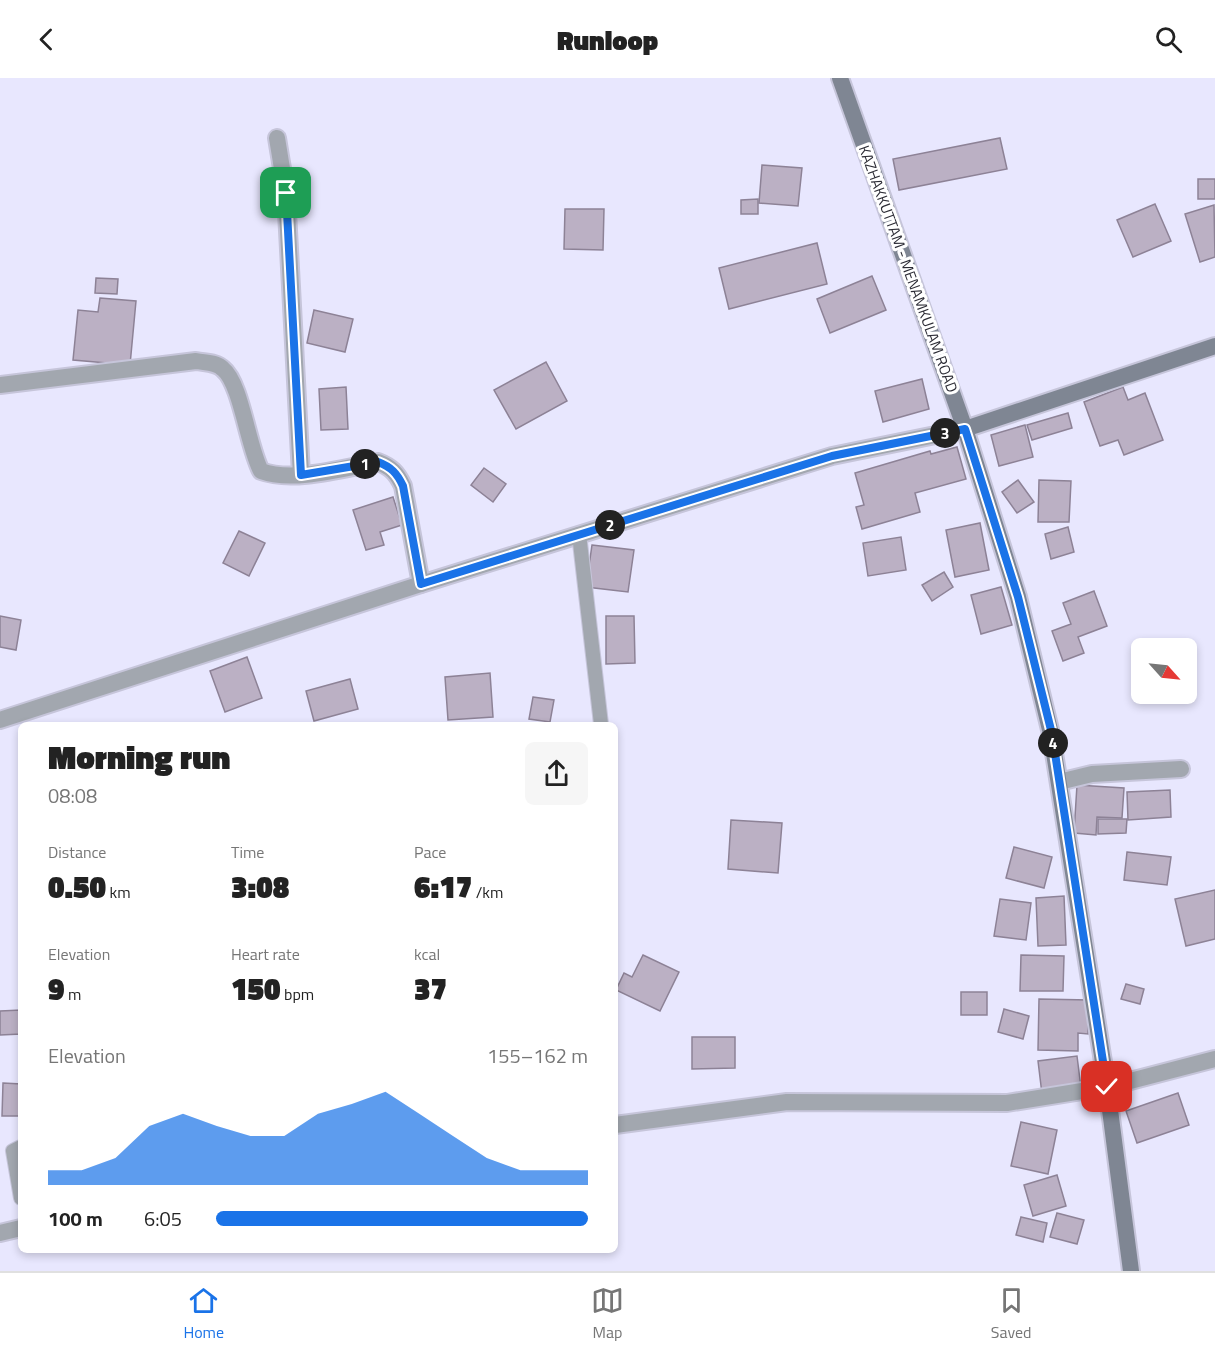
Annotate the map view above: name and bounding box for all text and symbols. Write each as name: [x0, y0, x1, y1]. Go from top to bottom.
text: Runloop: [557, 19, 658, 60]
icon: back: [30, 23, 63, 56]
icon: search: [1152, 23, 1185, 56]
street label: KAZHAKKUTTAM - MENAMKULAM ROAD: [853, 142, 964, 396]
pin: [260, 167, 311, 218]
icon: arrive: [269, 176, 302, 209]
pin: 3: [930, 418, 960, 448]
text: 3: [941, 421, 949, 445]
pin: 1: [350, 449, 380, 479]
text: 1: [361, 452, 369, 476]
pin: 2: [595, 510, 625, 540]
text: 2: [606, 513, 614, 537]
north arrow: [1131, 638, 1197, 704]
map controls: [1131, 638, 1197, 704]
pin: 4: [1038, 728, 1068, 758]
text: 4: [1049, 731, 1057, 755]
text: Morning run: [48, 732, 230, 782]
button: share: [525, 742, 588, 805]
text: 08:08: [48, 780, 97, 811]
text: Distance: [48, 840, 106, 864]
text: Time: [231, 840, 264, 864]
text: Pace: [414, 840, 446, 864]
text: 0.50: [48, 864, 106, 910]
text: 3:08: [231, 864, 289, 910]
text: 6:17: [414, 864, 472, 910]
text: km: [106, 880, 131, 904]
text: /km: [472, 880, 503, 904]
text: Elevation: [48, 942, 110, 966]
text: Heart rate: [231, 942, 300, 966]
text: kcal: [414, 942, 440, 966]
text: 9: [48, 966, 65, 1012]
text: 150: [231, 966, 281, 1012]
text: 37: [414, 966, 447, 1012]
text: m: [65, 982, 81, 1006]
text: bpm: [281, 982, 314, 1006]
text: Elevation: [48, 1040, 126, 1071]
text: 155–162 m: [487, 1040, 588, 1071]
pin: [1081, 1061, 1132, 1112]
icon: check: [1090, 1070, 1123, 1103]
text: 100 m: [48, 1203, 103, 1234]
text: 6:05: [144, 1203, 182, 1234]
tab: Home: [183, 1284, 224, 1344]
tab: Map: [591, 1284, 624, 1344]
tab: Saved: [991, 1284, 1032, 1344]

